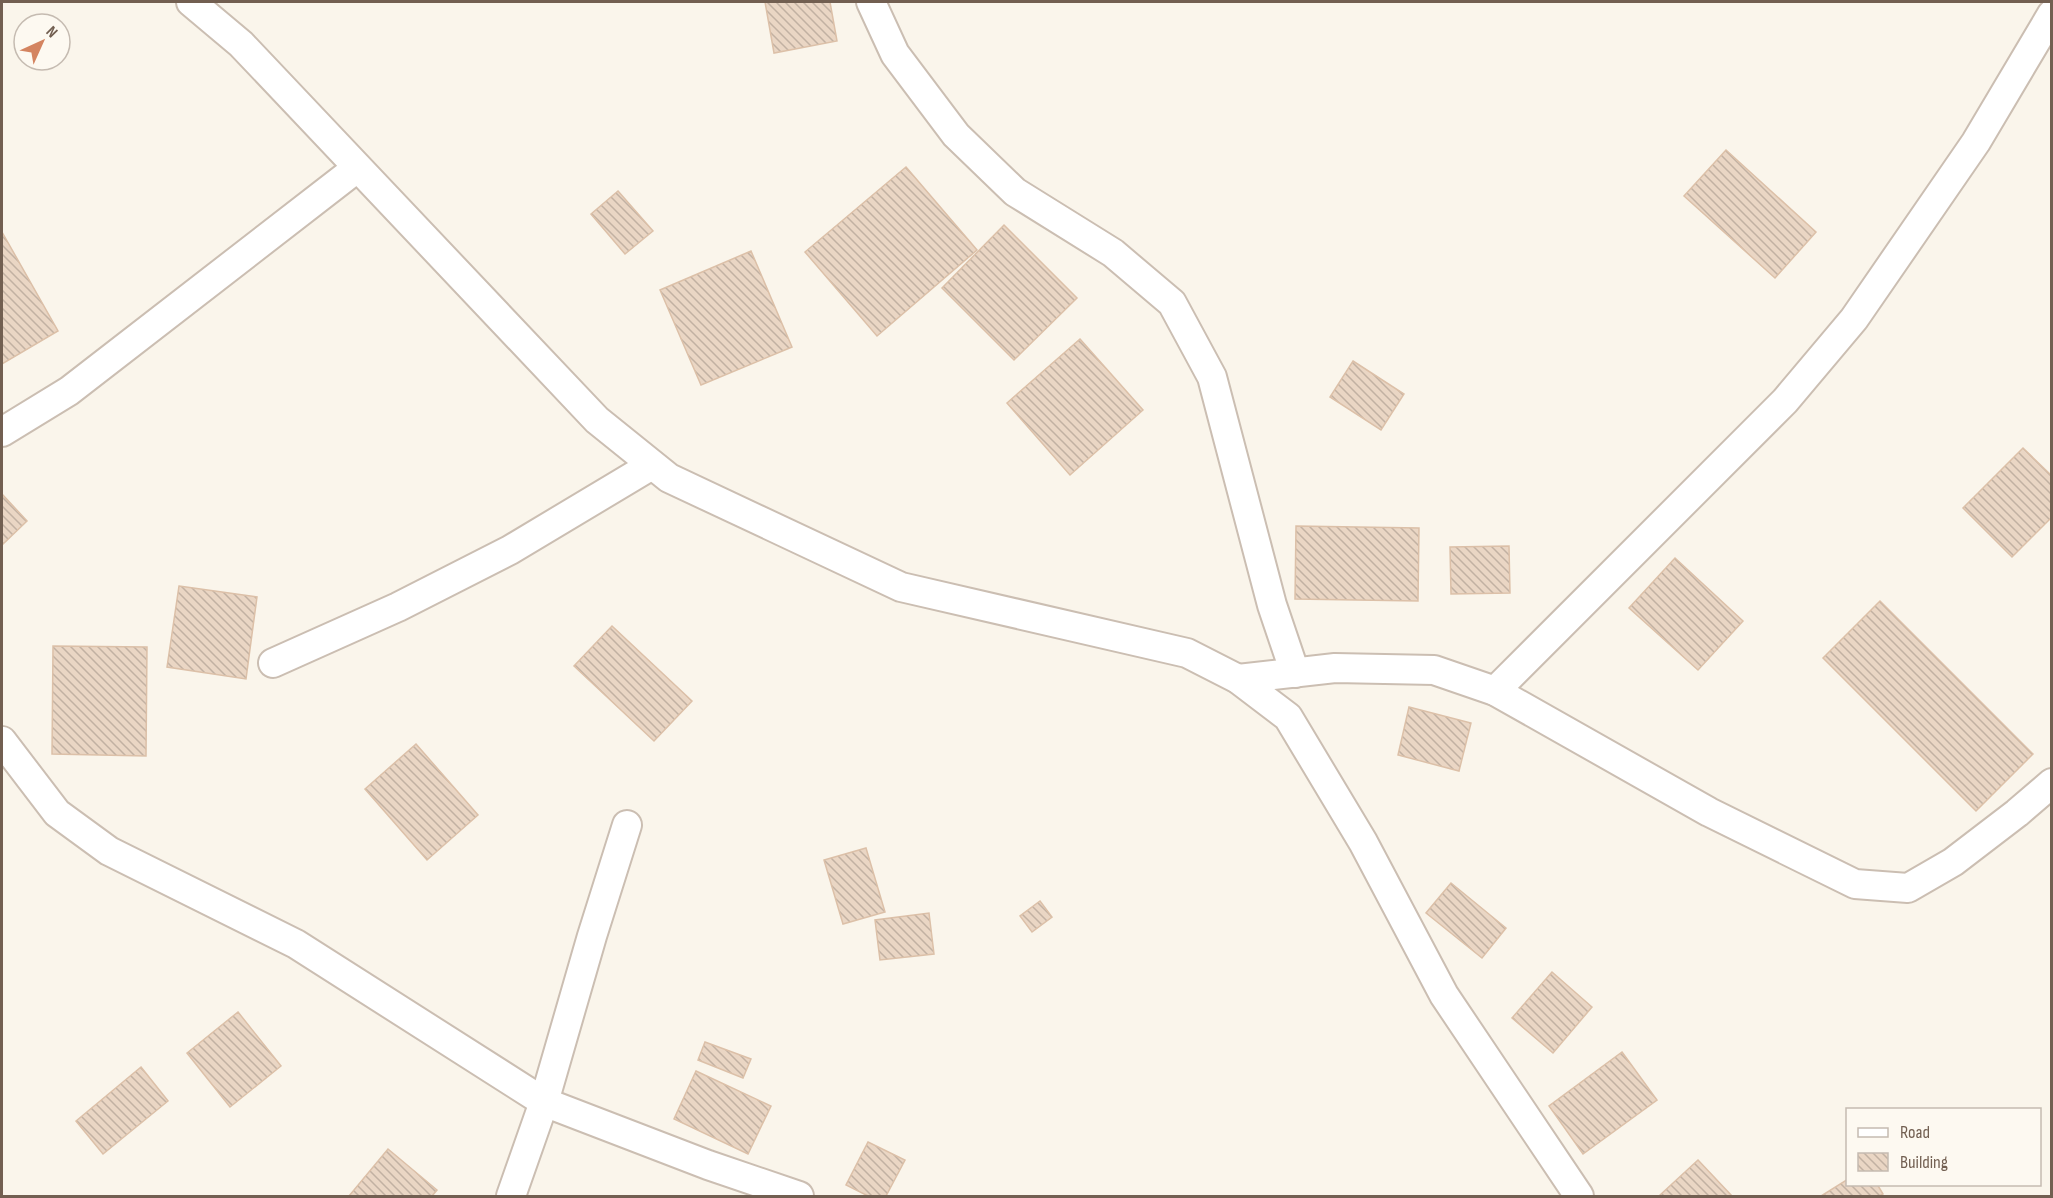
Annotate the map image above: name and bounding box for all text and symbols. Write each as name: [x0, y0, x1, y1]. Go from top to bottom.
north arrow: [12, 12, 72, 72]
text: N: [42, 23, 61, 42]
legend: [1846, 1108, 2041, 1186]
text: Road: [1900, 1122, 1930, 1143]
text: Building: [1900, 1152, 1948, 1173]

